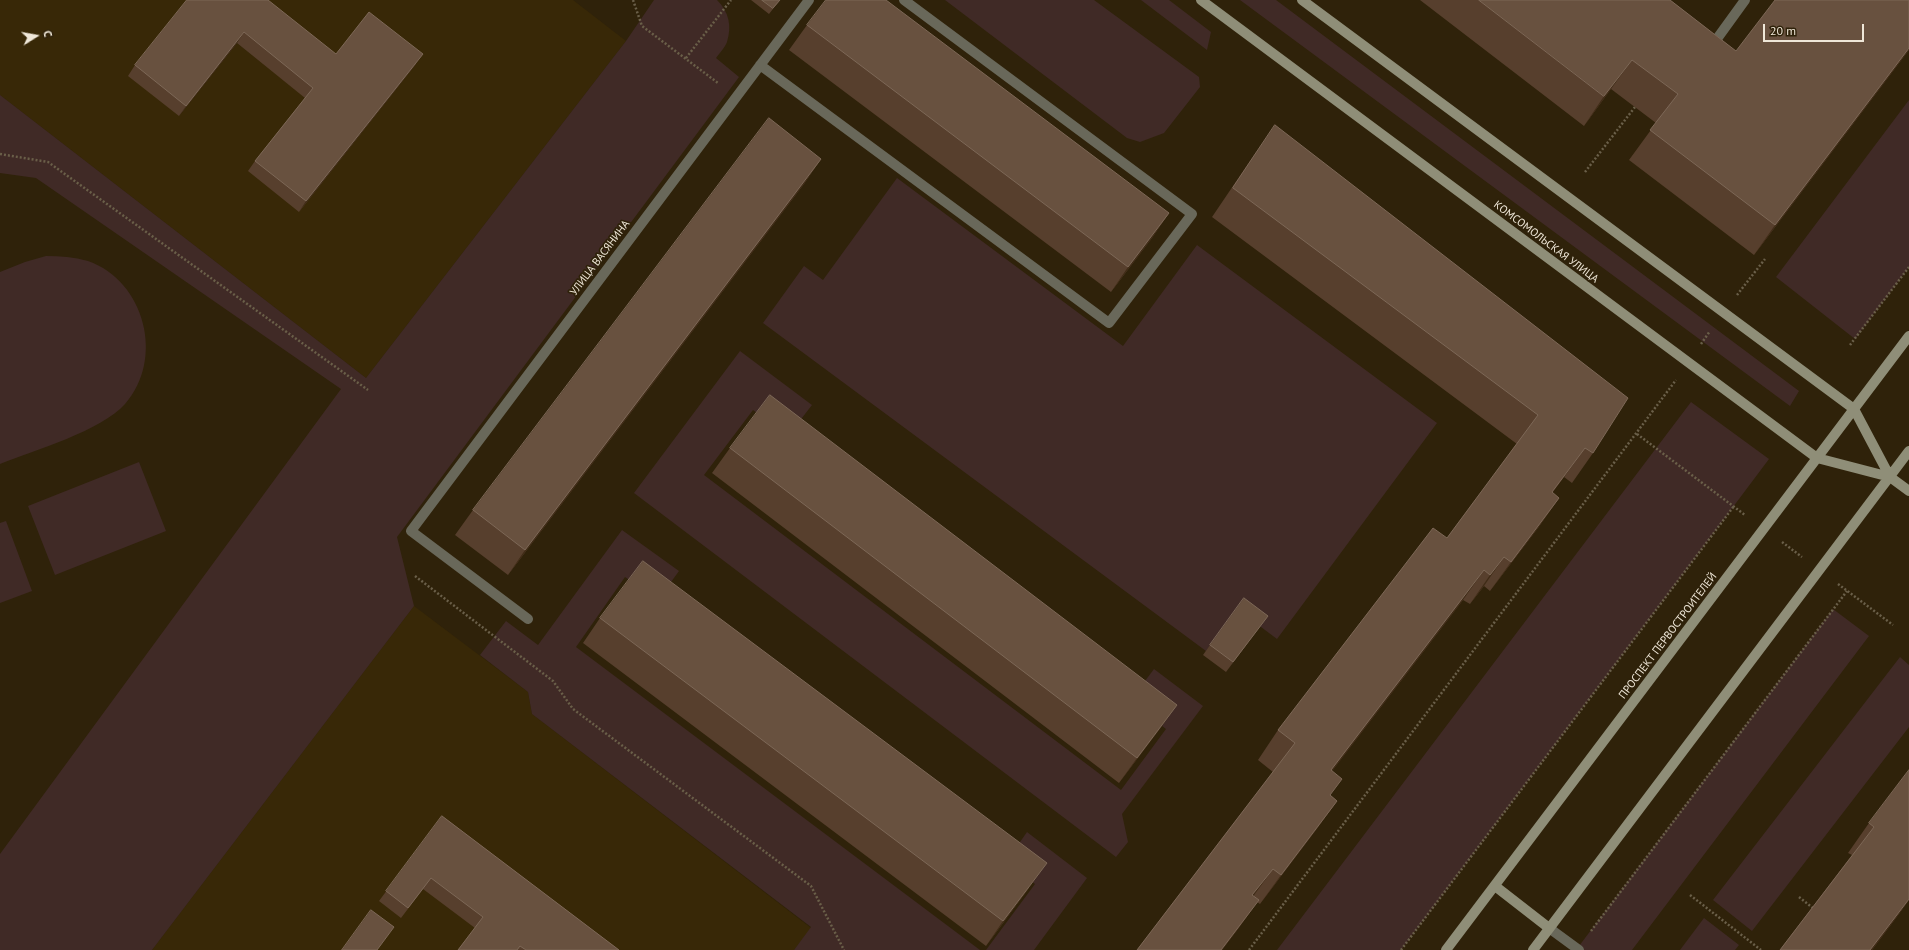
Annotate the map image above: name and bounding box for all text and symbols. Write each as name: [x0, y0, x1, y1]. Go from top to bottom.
north arrow: [16, 16, 56, 56]
scale bar: [1765, 16, 1866, 42]
text: 20 m: [1770, 23, 1796, 38]
text: С: [40, 29, 55, 38]
street label: КОМСОМОЛЬСКАЯ УЛИЦА: [1491, 198, 1601, 286]
street label: УЛИЦА ВАСЯНИНА: [567, 218, 633, 298]
street label: ПРОСПЕКТ ПЕРВОСТРОИТЕЛЕЙ: [1616, 570, 1720, 702]

